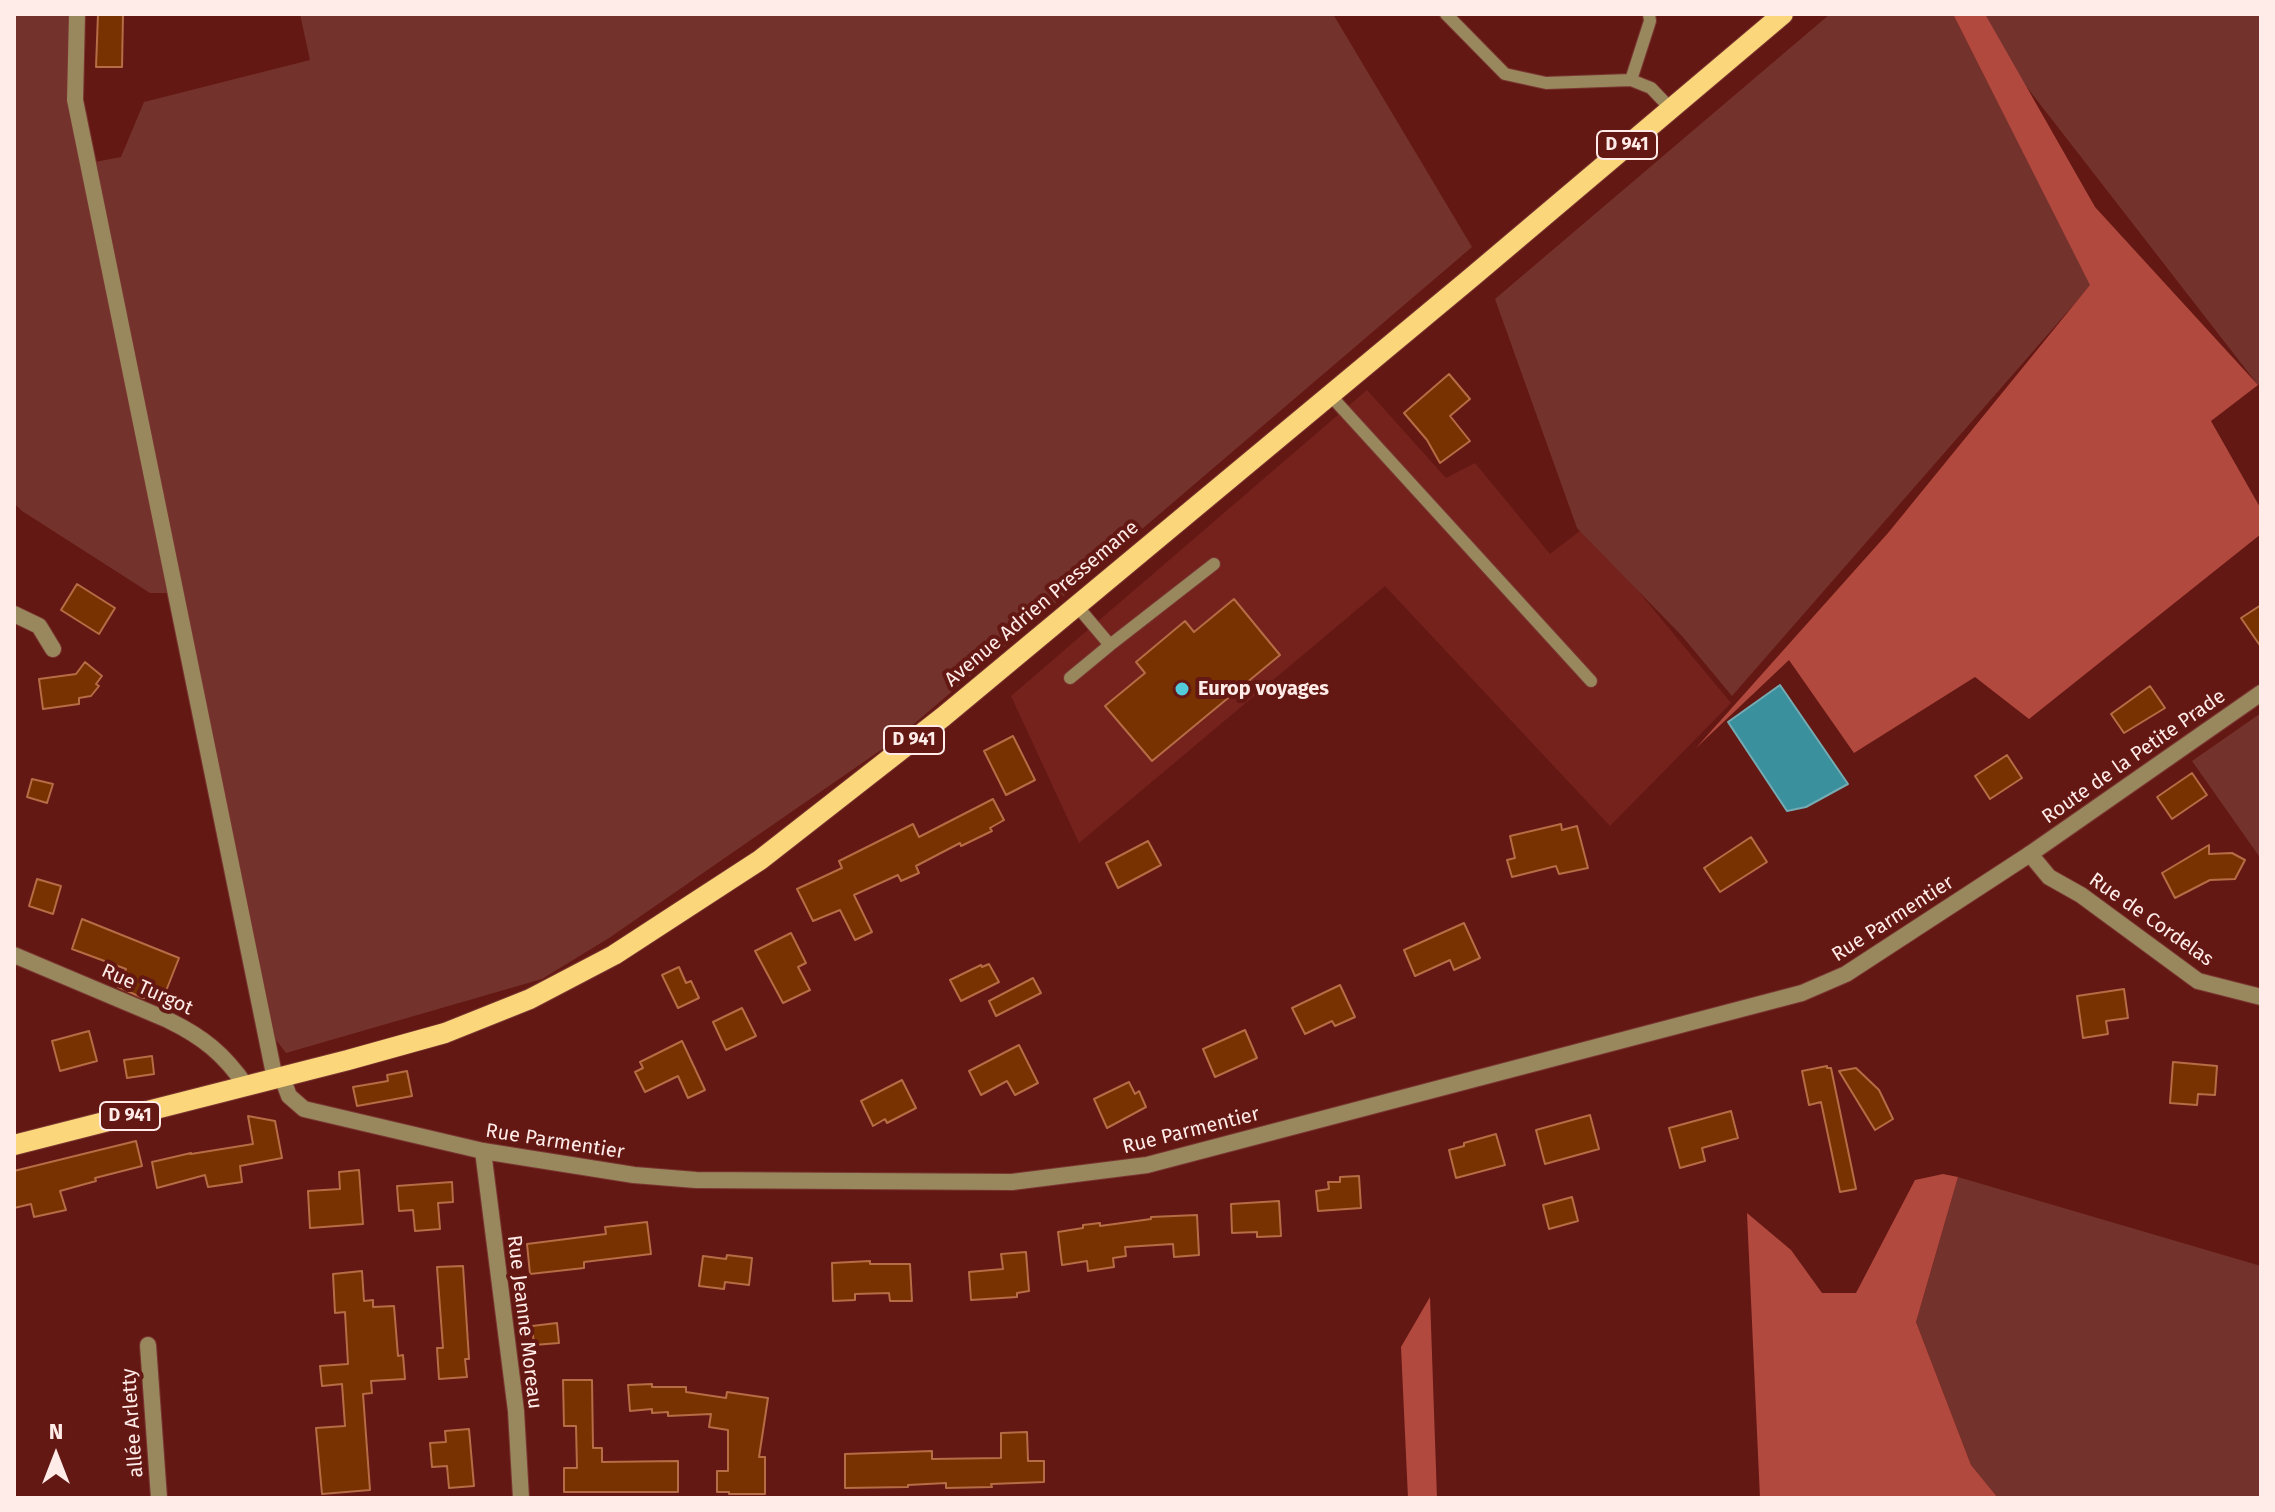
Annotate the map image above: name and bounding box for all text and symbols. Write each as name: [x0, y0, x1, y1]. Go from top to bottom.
road number: D 941: [1597, 131, 1657, 159]
street label: Avenue Adrien Pressemane: [940, 516, 1144, 692]
place label: Europ voyages: [1198, 677, 1329, 701]
marker: Europ voyages: [1173, 680, 1191, 698]
street label: Route de la Petite Prade: [2038, 685, 2230, 829]
road number: D 941: [884, 726, 944, 754]
street label: Rue de Cordelas: [2084, 868, 2218, 972]
street label: Rue Parmentier: [1828, 871, 1958, 967]
street label: Rue Turgot: [98, 959, 196, 1021]
road number: D 941: [100, 1102, 160, 1130]
street label: Rue Parmentier: [1120, 1102, 1262, 1160]
street label: Rue Parmentier: [484, 1119, 626, 1165]
street label: Rue Jeanne Moreau: [501, 1234, 547, 1410]
street label: allée Arletty: [117, 1368, 149, 1478]
north arrow: [16, 1416, 96, 1496]
text: N: [49, 1418, 63, 1445]

